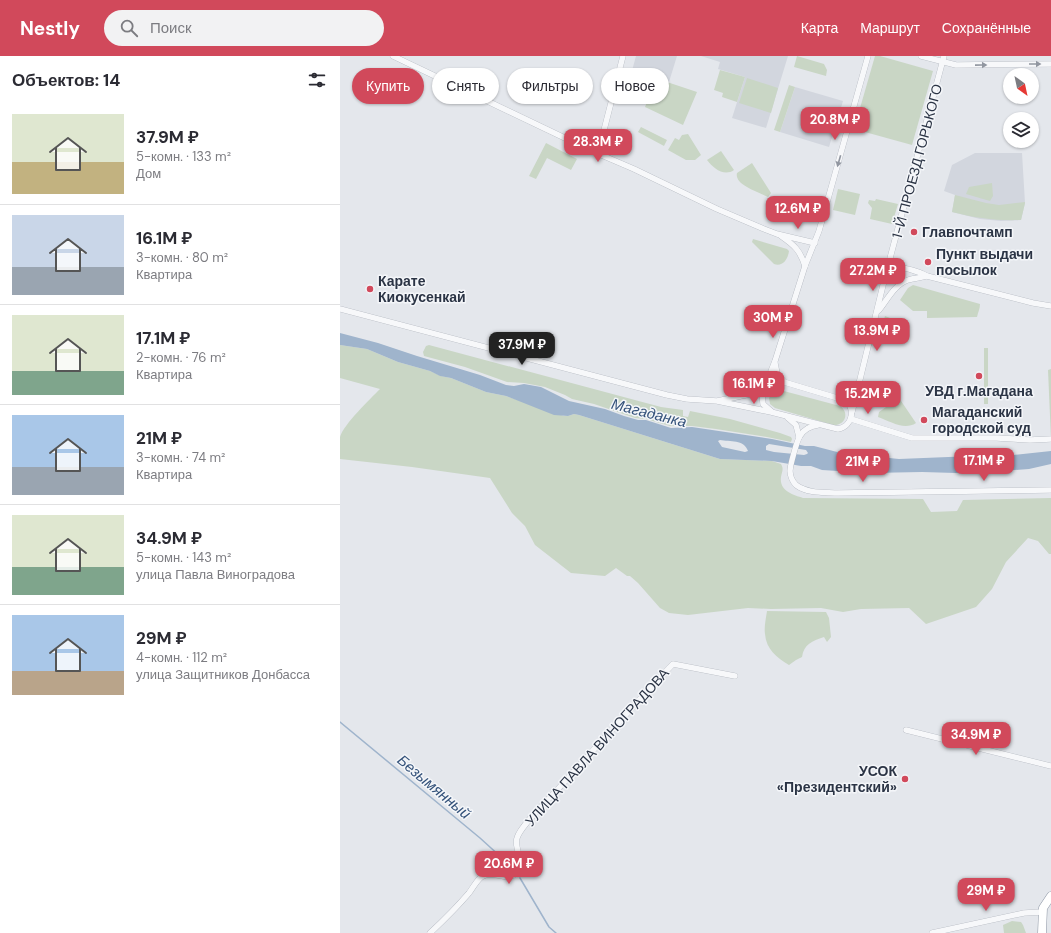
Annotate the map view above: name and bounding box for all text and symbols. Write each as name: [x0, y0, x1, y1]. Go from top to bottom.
search box: [104, 10, 384, 46]
text: Nestly: [20, 16, 80, 41]
icon: search: [118, 17, 140, 39]
text: Поиск: [150, 18, 191, 38]
text: Карта: [801, 19, 838, 37]
text: Маршрут: [860, 19, 920, 37]
text: Сохранённые: [942, 19, 1031, 37]
one-way arrow: [1029, 61, 1042, 67]
one-way arrow: [975, 62, 988, 68]
chip: Купить: [352, 68, 424, 104]
chip: Снять: [432, 68, 499, 104]
chip: Фильтры: [507, 68, 593, 104]
chip: Новое: [601, 68, 669, 104]
north arrow: [1003, 68, 1039, 104]
map controls: [1003, 68, 1039, 148]
text: Объектов: 14: [12, 69, 120, 91]
icon: filters: [306, 69, 328, 91]
street label: 1-Й ПРОЕЗД ГОРЬКОГО: [888, 82, 946, 240]
pin: 20.8M ₽: [798, 107, 872, 141]
text: 20.8M ₽: [810, 111, 860, 128]
button: layers: [1003, 112, 1039, 148]
text: 37.9M ₽: [136, 126, 199, 148]
pin: 28.3M ₽: [561, 129, 635, 163]
icon: home: [44, 130, 92, 178]
text: 28.3M ₽: [573, 133, 623, 150]
text: 5-комн. · 133 m²: [136, 148, 231, 165]
one-way arrow: [836, 155, 842, 167]
text: Дом: [136, 165, 161, 182]
pin: 12.6M ₽: [761, 196, 835, 230]
text: 12.6M ₽: [775, 200, 821, 217]
place label: Главпочтамп: [922, 223, 1013, 241]
text: 16.1M ₽: [136, 227, 192, 249]
marker: Главпочтамп: [909, 227, 919, 237]
icon: home: [44, 231, 92, 279]
place label: Пункт выдачи посылок: [936, 245, 1033, 279]
text: 3-комн. · 80 m²: [136, 249, 228, 266]
marker: Пункт выдачи посылок: [923, 257, 933, 267]
pin: 27.2M ₽: [836, 258, 910, 292]
text: 27.2M ₽: [849, 262, 897, 279]
text: Квартира: [136, 266, 192, 283]
place label: Карате Киокусенкай: [378, 272, 466, 306]
marker: Карате Киокусенкай: [365, 284, 375, 294]
pin: 30M ₽: [745, 305, 801, 339]
text: 30M ₽: [753, 309, 793, 326]
pin: 13.9M ₽: [840, 318, 914, 352]
text: 13.9M ₽: [854, 322, 900, 339]
text: 17.1M ₽: [136, 327, 190, 349]
icon: home: [44, 331, 92, 379]
pin: 37.9M ₽: [485, 332, 559, 366]
text: 37.9M ₽: [498, 336, 546, 353]
text: 2-комн. · 76 m²: [136, 349, 226, 366]
text: Квартира: [136, 366, 192, 383]
pin: 16.1M ₽: [717, 371, 791, 405]
marker: УВД г.Магадана: [974, 371, 984, 381]
text: 16.1M ₽: [732, 375, 776, 392]
pin: 15.2M ₽: [831, 381, 905, 415]
place label: УВД г.Магадана: [925, 382, 1033, 400]
text: 15.2M ₽: [845, 385, 891, 402]
water label: Магаданка: [609, 394, 689, 432]
place label: Магаданский городской суд: [932, 403, 1031, 437]
marker: Магаданский городской суд: [919, 415, 929, 425]
text: 21M ₽: [136, 427, 182, 449]
icon: home: [44, 431, 92, 479]
pin: 17.1M ₽: [947, 448, 1021, 482]
text: 3-комн. · 74 m²: [136, 449, 225, 466]
pin: 21M ₽: [835, 449, 891, 483]
text: 17.1M ₽: [963, 452, 1005, 469]
text: 21M ₽: [845, 453, 881, 470]
text: Квартира: [136, 466, 192, 483]
text: 34.9M ₽: [136, 527, 202, 549]
icon: home: [44, 531, 92, 579]
text: 5-комн. · 143 m²: [136, 549, 231, 566]
text: улица Павла Виноградова: [136, 566, 295, 583]
text: 29M ₽: [136, 627, 187, 649]
icon: home: [44, 631, 92, 679]
text: 4-комн. · 112 m²: [136, 649, 227, 666]
street label: УЛИЦА ПАВЛА ВИНОГРАДОВА: [521, 664, 673, 830]
text: улица Защитников Донбасса: [136, 666, 310, 683]
pin: 34.9M ₽: [939, 722, 1013, 756]
text: 34.9M ₽: [951, 726, 1001, 743]
water label: Безымянный: [393, 750, 475, 824]
place label: УСОК «Президентский»: [777, 762, 897, 796]
marker: УСОК «Президентский»: [900, 774, 910, 784]
pin: 20.6M ₽: [472, 851, 546, 885]
text: 20.6M ₽: [484, 855, 534, 872]
pin: 29M ₽: [958, 878, 1014, 912]
text: 29M ₽: [967, 882, 1005, 899]

